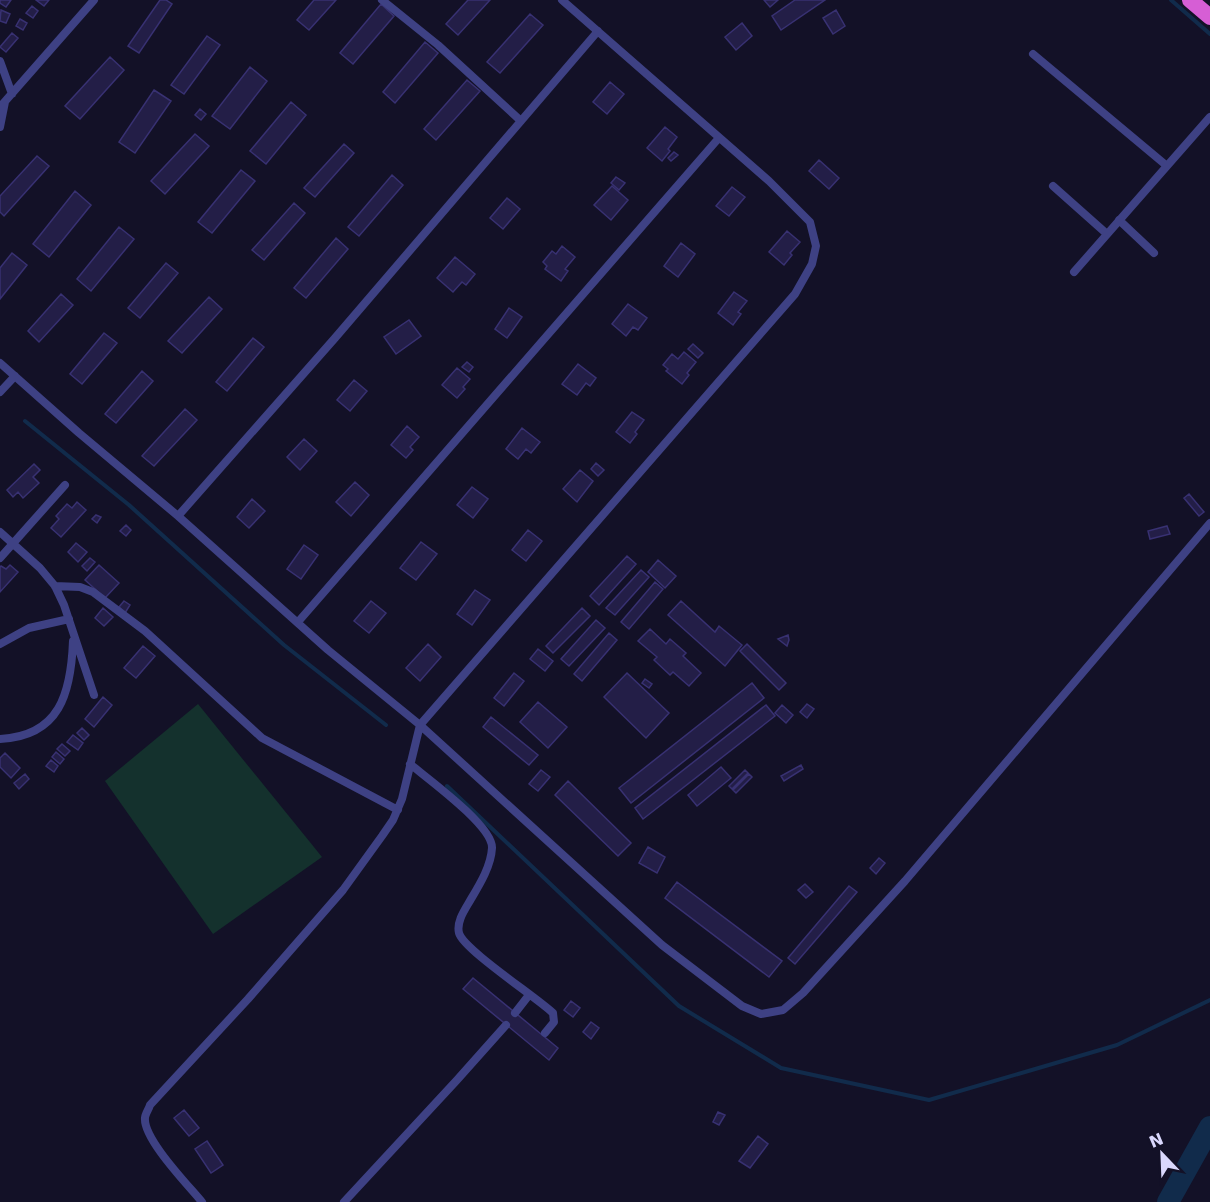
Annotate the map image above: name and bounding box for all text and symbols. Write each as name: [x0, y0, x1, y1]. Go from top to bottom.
north arrow: [1132, 1124, 1192, 1184]
text: N: [1146, 1129, 1166, 1152]

